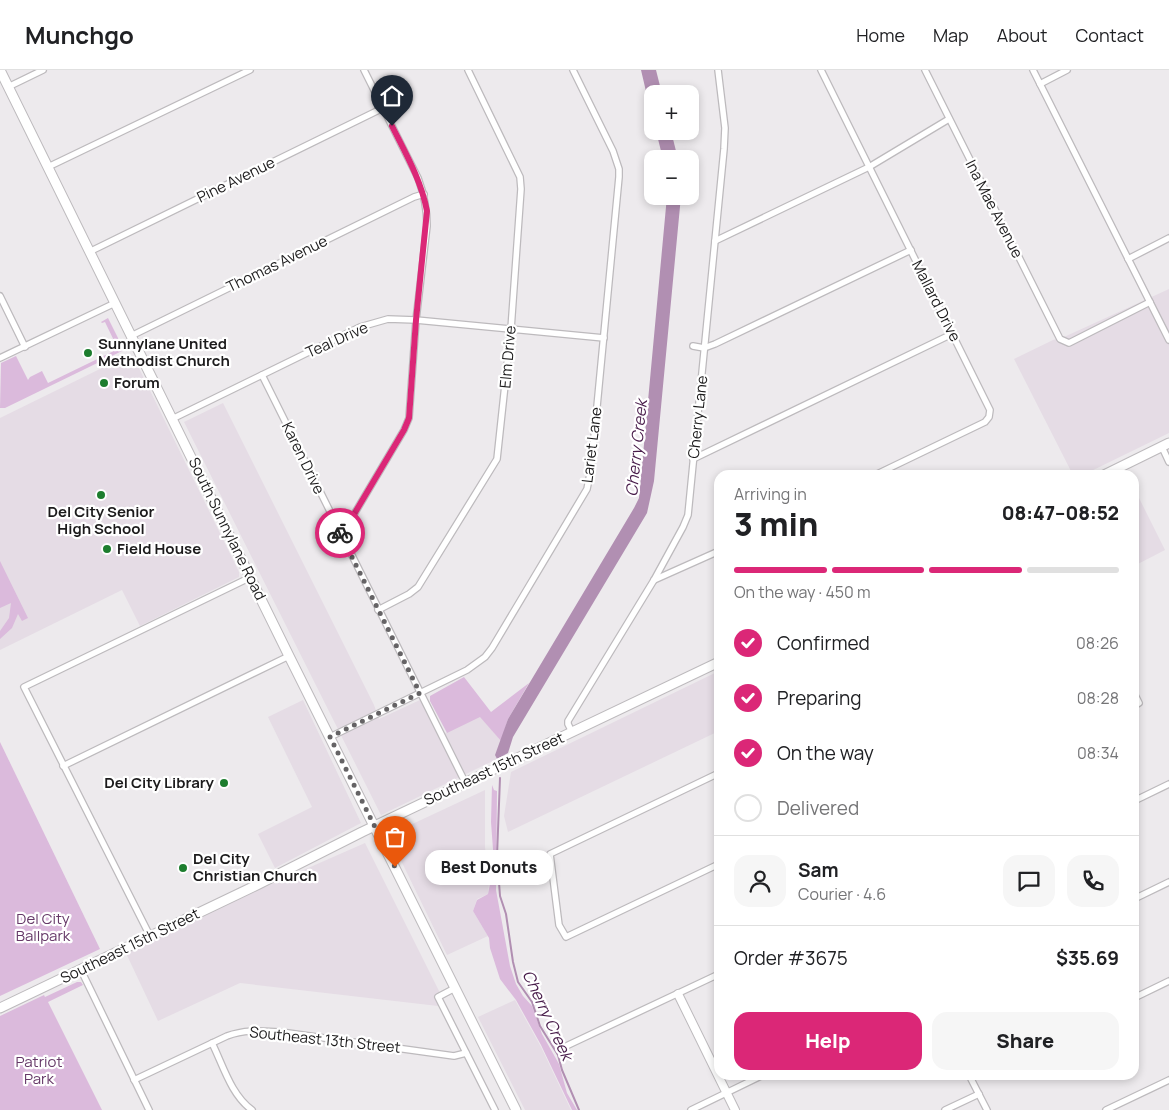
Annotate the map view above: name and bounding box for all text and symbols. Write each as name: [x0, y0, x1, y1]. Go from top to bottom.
text: Munchgo: [25, 18, 134, 51]
text: Home: [856, 23, 905, 47]
text: Map: [933, 23, 969, 47]
text: About: [997, 23, 1047, 47]
text: Contact: [1075, 23, 1144, 47]
pin: [371, 75, 413, 126]
icon: home: [378, 82, 406, 110]
map controls: [644, 85, 699, 205]
button: +: [644, 85, 699, 140]
button: −: [644, 150, 699, 205]
street label: Pine Avenue: [193, 151, 279, 208]
street label: Ina Mae Avenue: [961, 156, 1028, 262]
street label: Thomas Avenue: [223, 230, 331, 297]
street label: Mallard Drive: [907, 257, 966, 345]
street label: Teal Drive: [302, 316, 372, 363]
street label: Elm Drive: [494, 325, 521, 389]
place label: Sunnylane United Methodist Church: [98, 333, 230, 371]
marker: Sunnylane United Methodist Church: [82, 347, 94, 359]
place label: Forum: [114, 372, 160, 393]
street label: Cherry Lane: [683, 374, 712, 460]
marker: Forum: [98, 377, 110, 389]
water label: Cherry Creek: [620, 397, 652, 497]
street label: Lariet Lane: [576, 406, 607, 484]
street label: Karen Drive: [277, 418, 330, 498]
street label: South Sunnylane Road: [184, 454, 271, 604]
text: Arriving in: [734, 483, 807, 505]
marker: Del City Senior High School: [95, 489, 107, 501]
text: 08:47–08:52: [1002, 500, 1119, 526]
place label: Del City Senior High School: [47, 501, 155, 539]
text: 3 min: [734, 502, 818, 546]
courier: [315, 508, 365, 558]
icon: bike: [326, 519, 354, 547]
place label: Field House: [117, 538, 201, 559]
marker: Field House: [101, 543, 113, 555]
text: On the way · 450 m: [734, 581, 871, 603]
icon: check: [734, 629, 762, 657]
text: Confirmed: [777, 630, 870, 656]
text: 08:26: [1076, 632, 1119, 654]
icon: check: [734, 684, 762, 712]
text: Preparing: [777, 685, 862, 711]
text: 08:28: [1077, 687, 1119, 709]
street label: Southeast 15th Street: [420, 727, 567, 810]
icon: check: [734, 739, 762, 767]
text: On the way: [777, 740, 874, 766]
text: 08:34: [1077, 742, 1119, 764]
place label: Del City Library: [104, 772, 215, 793]
marker: Del City Library: [218, 777, 230, 789]
text: Delivered: [777, 795, 859, 821]
pin: [374, 816, 416, 867]
icon: bag: [381, 823, 409, 851]
place label: Del City Christian Church: [193, 848, 317, 886]
callout: Best Donuts: [425, 850, 552, 884]
button: person: [734, 855, 786, 907]
button: chat: [1003, 855, 1055, 907]
button: phone: [1067, 855, 1119, 907]
text: Best Donuts: [441, 856, 537, 878]
text: Sam: [798, 857, 839, 883]
marker: Del City Christian Church: [177, 862, 189, 874]
text: Courier · 4.6: [798, 883, 886, 905]
street label: Southeast 15th Street: [57, 903, 203, 988]
park label: Del City Ballpark: [16, 908, 71, 946]
text: Order #3675: [734, 945, 848, 971]
text: $35.69: [1056, 945, 1119, 971]
water label: Cherry Creek: [518, 966, 579, 1066]
button: Help: [734, 1012, 922, 1070]
button: Share: [932, 1012, 1119, 1070]
street label: Southeast 13th Street: [248, 1021, 402, 1058]
park label: Patriot Park: [16, 1051, 62, 1089]

